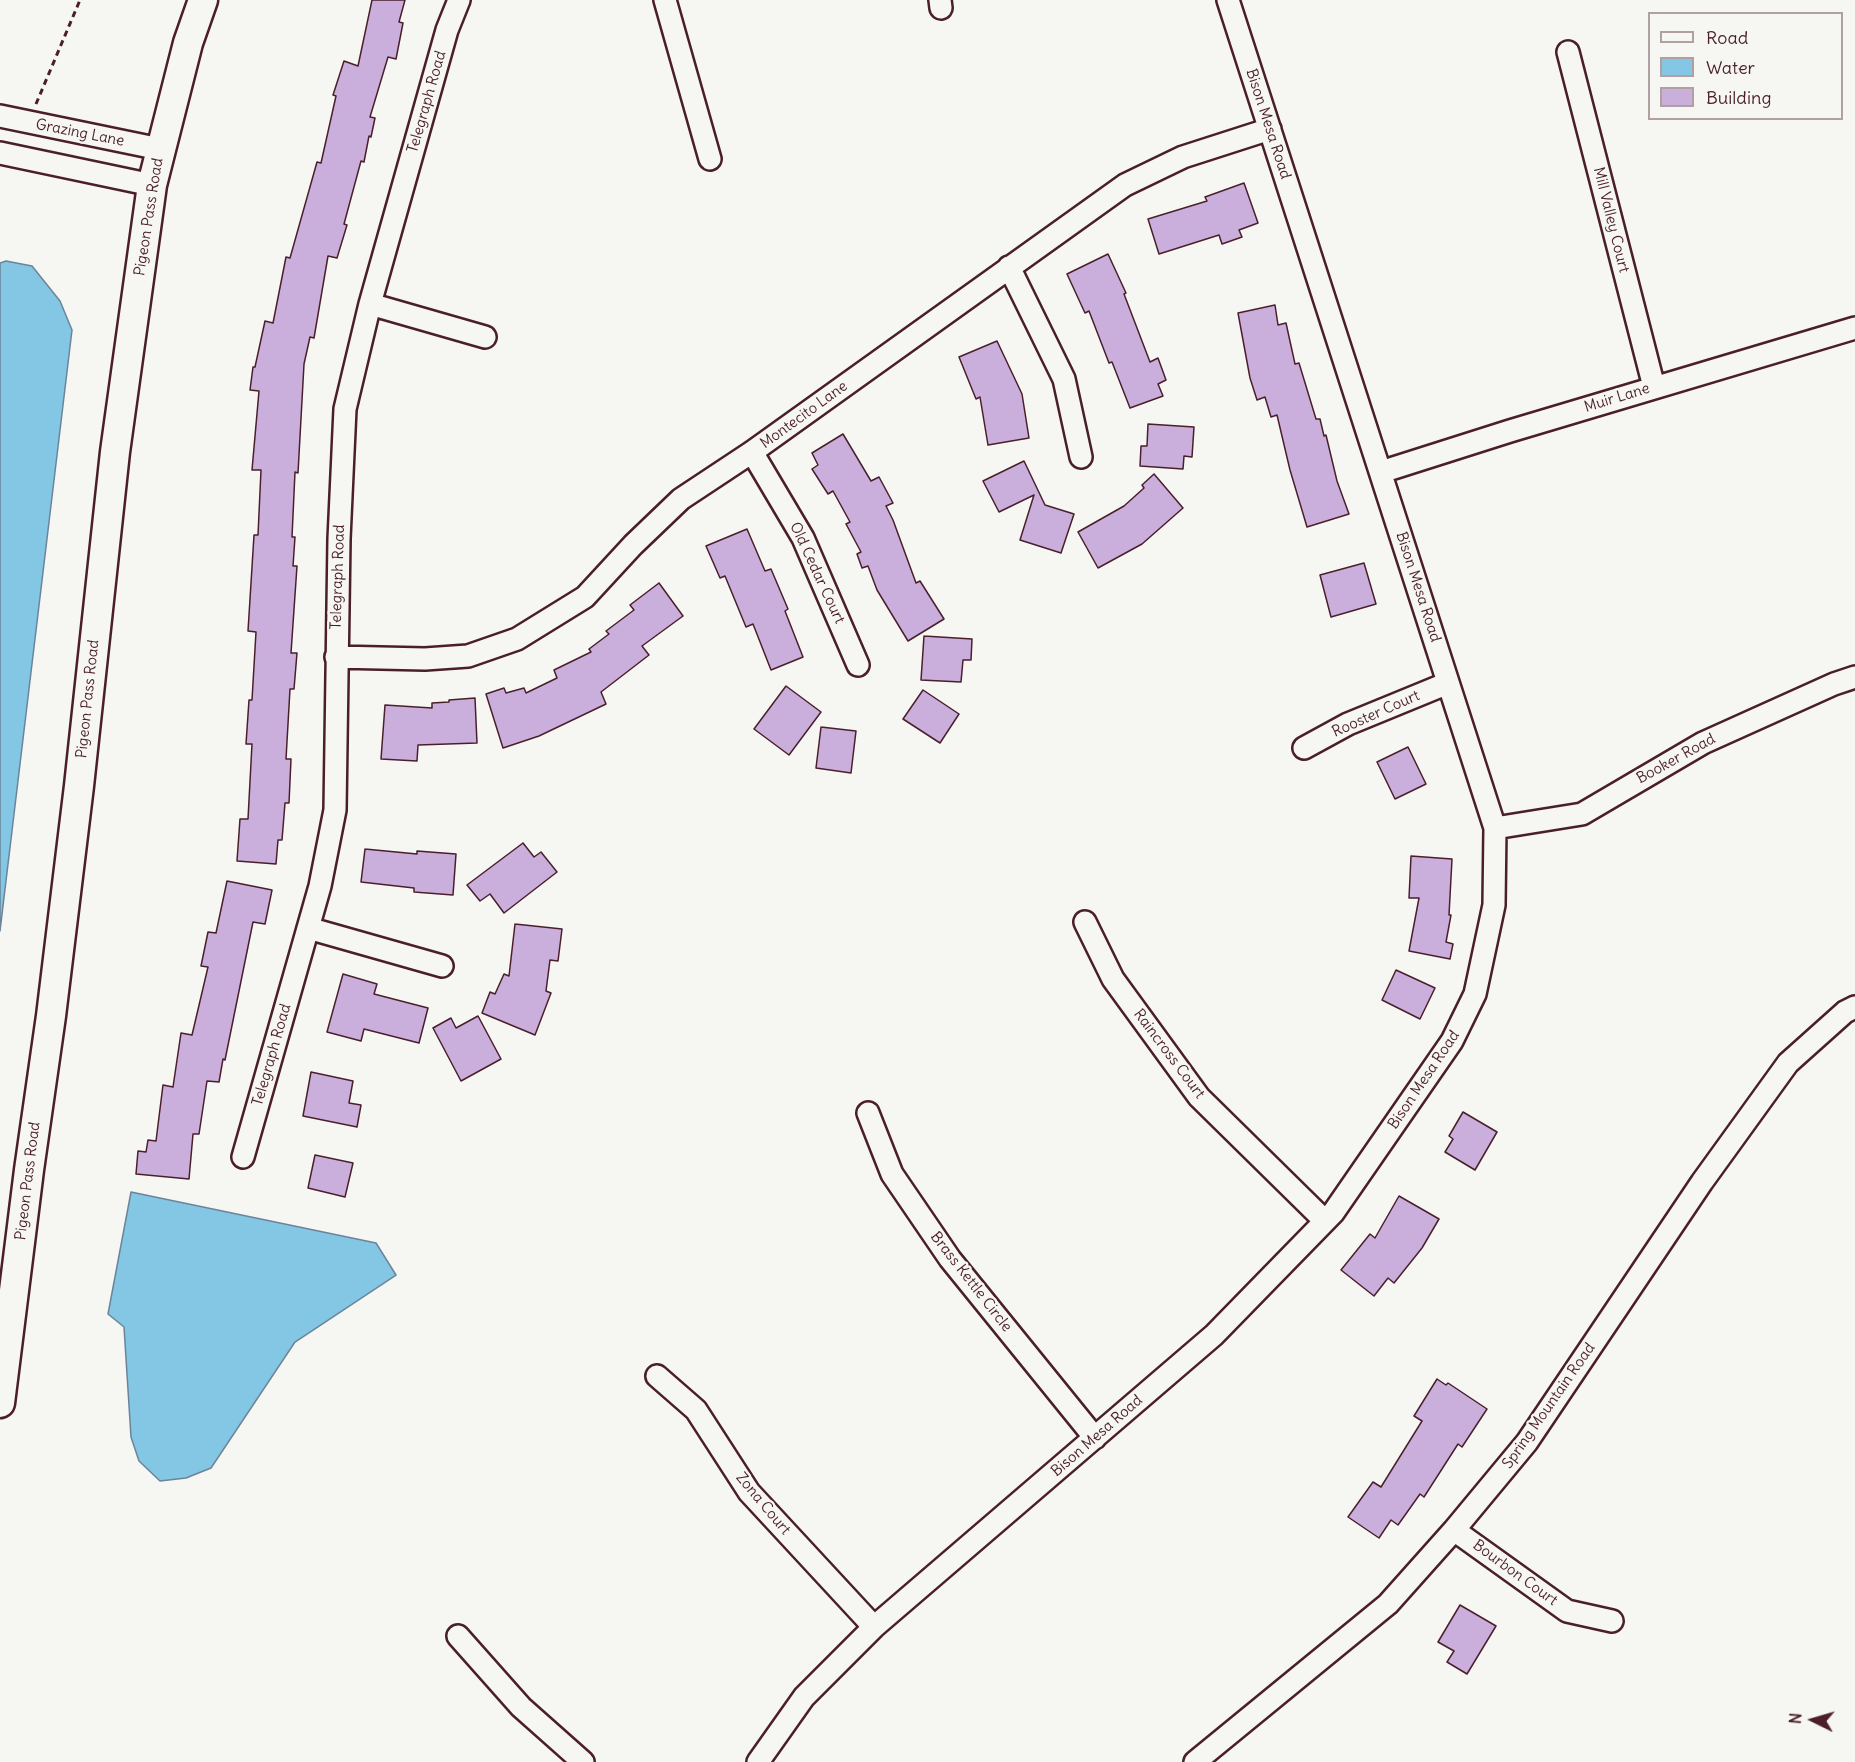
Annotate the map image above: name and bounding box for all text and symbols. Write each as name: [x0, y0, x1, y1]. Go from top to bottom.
legend: [1648, 12, 1843, 120]
text: Road: [1706, 26, 1748, 49]
street label: Telegraph Road: [404, 49, 450, 155]
text: Water: [1706, 56, 1755, 79]
street label: Bison Mesa Road: [1242, 67, 1294, 181]
text: Building: [1706, 86, 1771, 109]
street label: Grazing Lane: [34, 116, 126, 150]
street label: Pigeon Pass Road: [131, 157, 167, 277]
street label: Mill Valley Court: [1589, 165, 1633, 275]
street label: Montecito Lane: [757, 377, 851, 453]
street label: Muir Lane: [1582, 380, 1652, 416]
street label: Old Cedar Court: [786, 519, 848, 627]
street label: Telegraph Road: [327, 524, 349, 630]
street label: Bison Mesa Road: [1392, 530, 1444, 644]
street label: Pigeon Pass Road: [73, 639, 103, 759]
street label: Rooster Court: [1329, 687, 1423, 741]
street label: Booker Road: [1634, 730, 1718, 788]
street label: Telegraph Road: [249, 1002, 295, 1108]
street label: Raincross Court: [1129, 1006, 1209, 1102]
street label: Bison Mesa Road: [1384, 1027, 1464, 1133]
street label: Pigeon Pass Road: [12, 1121, 44, 1241]
street label: Brass Kettle Circle: [926, 1228, 1016, 1336]
street label: Spring Mountain Road: [1499, 1340, 1599, 1472]
street label: Bison Mesa Road: [1048, 1391, 1146, 1481]
street label: Zona Court: [732, 1469, 794, 1539]
street label: Bourbon Court: [1469, 1536, 1561, 1610]
north arrow: [1783, 1690, 1843, 1750]
text: N: [1785, 1712, 1806, 1725]

